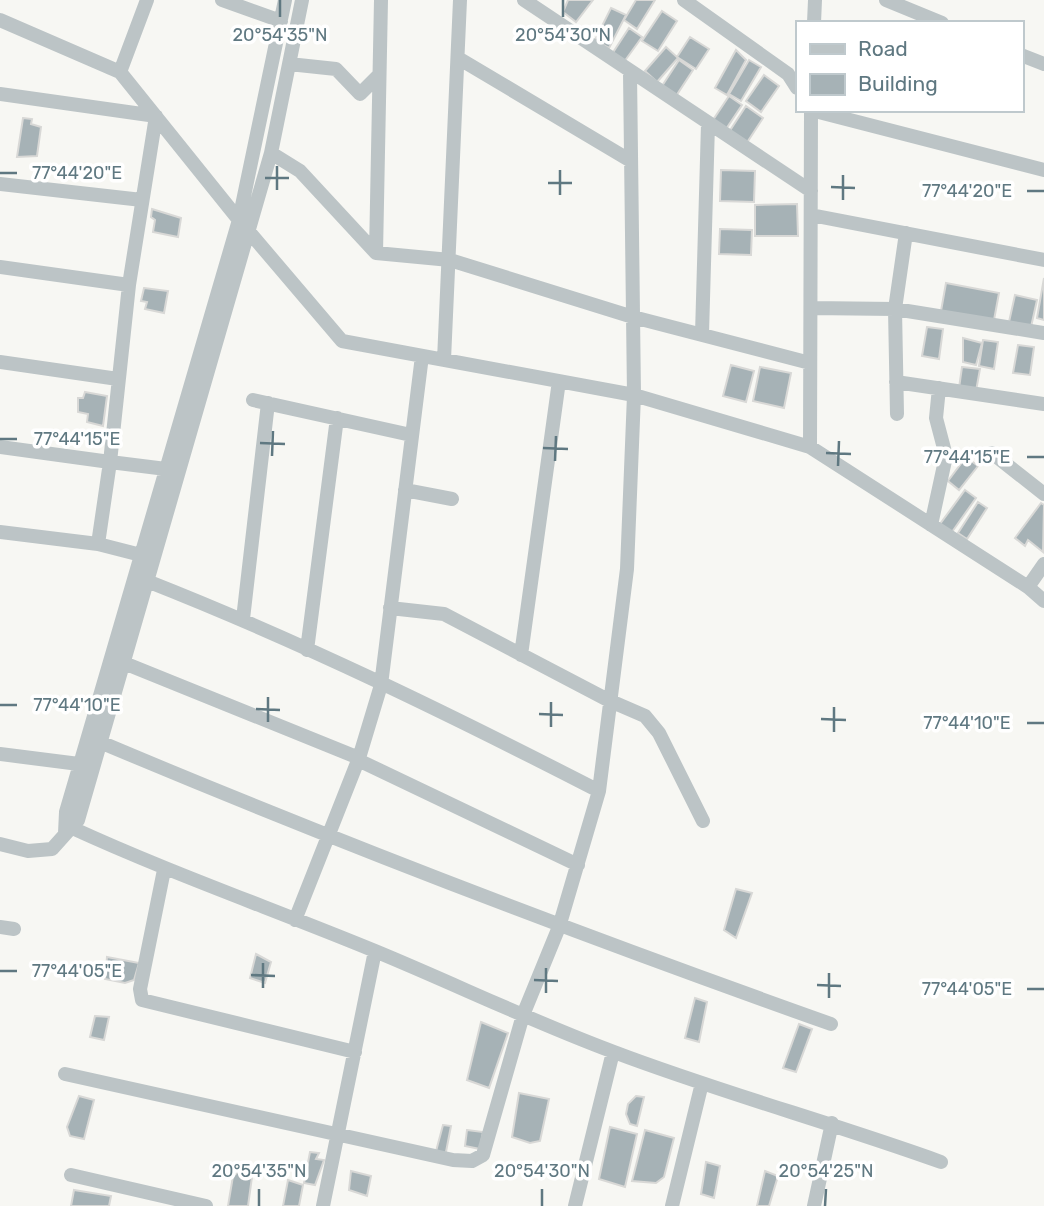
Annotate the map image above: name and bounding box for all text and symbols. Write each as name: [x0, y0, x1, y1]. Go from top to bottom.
legend: [796, 21, 1023, 112]
text: 20°54'35"N: [232, 24, 328, 46]
text: 20°54'30"N: [515, 24, 611, 46]
text: Road: [858, 36, 908, 61]
text: Building: [858, 71, 938, 96]
text: 77°44'20"E: [32, 162, 122, 184]
text: 77°44'20"E: [922, 180, 1012, 202]
text: 77°44'15"E: [34, 428, 120, 450]
text: 77°44'15"E: [924, 446, 1010, 468]
text: 77°44'10"E: [33, 694, 121, 716]
text: 77°44'10"E: [923, 712, 1011, 734]
text: 77°44'05"E: [32, 960, 122, 982]
text: 77°44'05"E: [922, 978, 1012, 1000]
text: 20°54'35"N: [211, 1160, 307, 1182]
text: 20°54'30"N: [494, 1160, 590, 1182]
text: 20°54'25"N: [779, 1160, 873, 1182]

